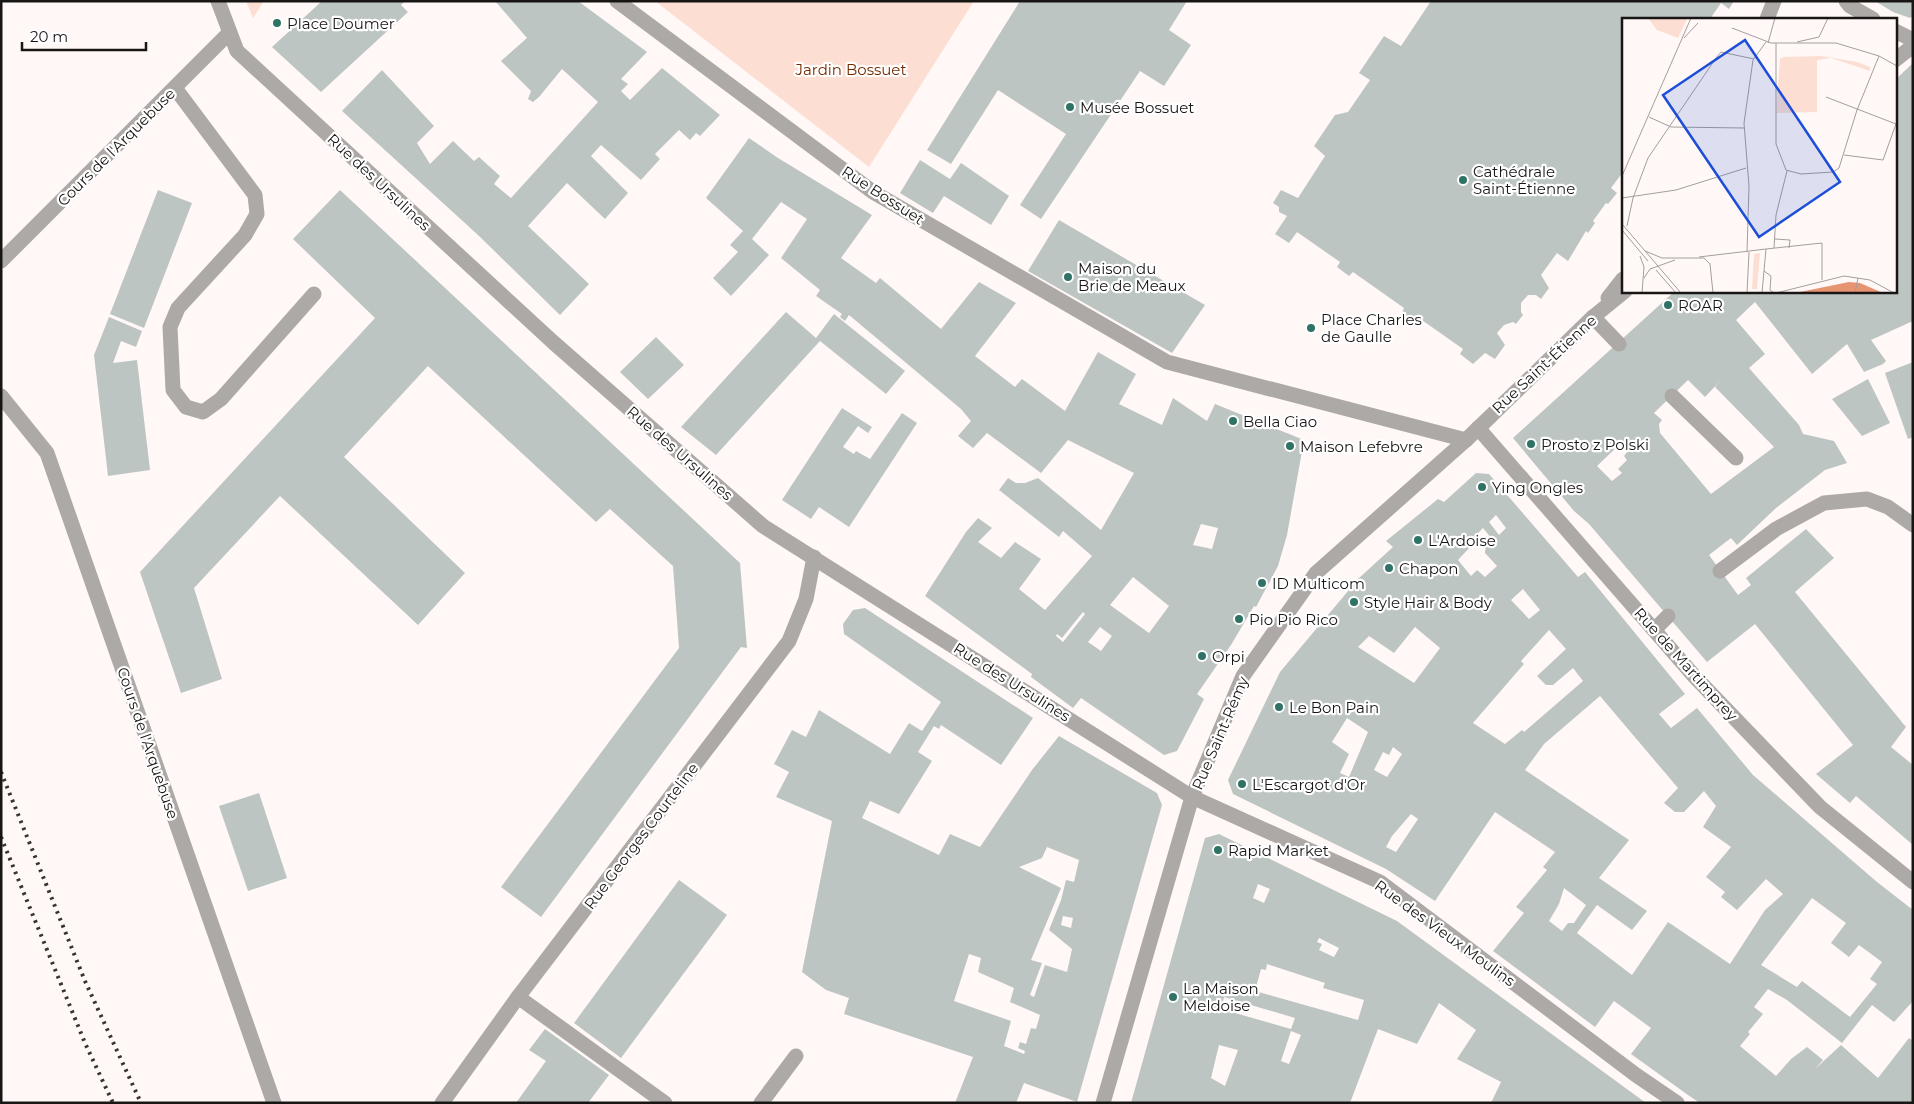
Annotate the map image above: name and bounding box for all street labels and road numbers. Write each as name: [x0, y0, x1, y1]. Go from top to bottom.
street label: Cours de l'Arquebuse: [53, 84, 179, 210]
street label: Rue des Ursulines: [323, 129, 435, 235]
street label: Rue Bossuet: [838, 161, 928, 229]
street label: Rue Saint-Étienne: [1488, 311, 1600, 417]
street label: Rue des Ursulines: [623, 402, 737, 504]
street label: Rue de Martimprey: [1630, 604, 1742, 725]
street label: Rue des Ursulines: [950, 638, 1074, 726]
street label: Cours de l'Arquebuse: [113, 665, 183, 821]
street label: Rue Saint-Rémy: [1188, 673, 1253, 793]
street label: Rue Georges Courteline: [580, 759, 702, 913]
street label: Rue des Vieux Moulins: [1371, 876, 1519, 990]

